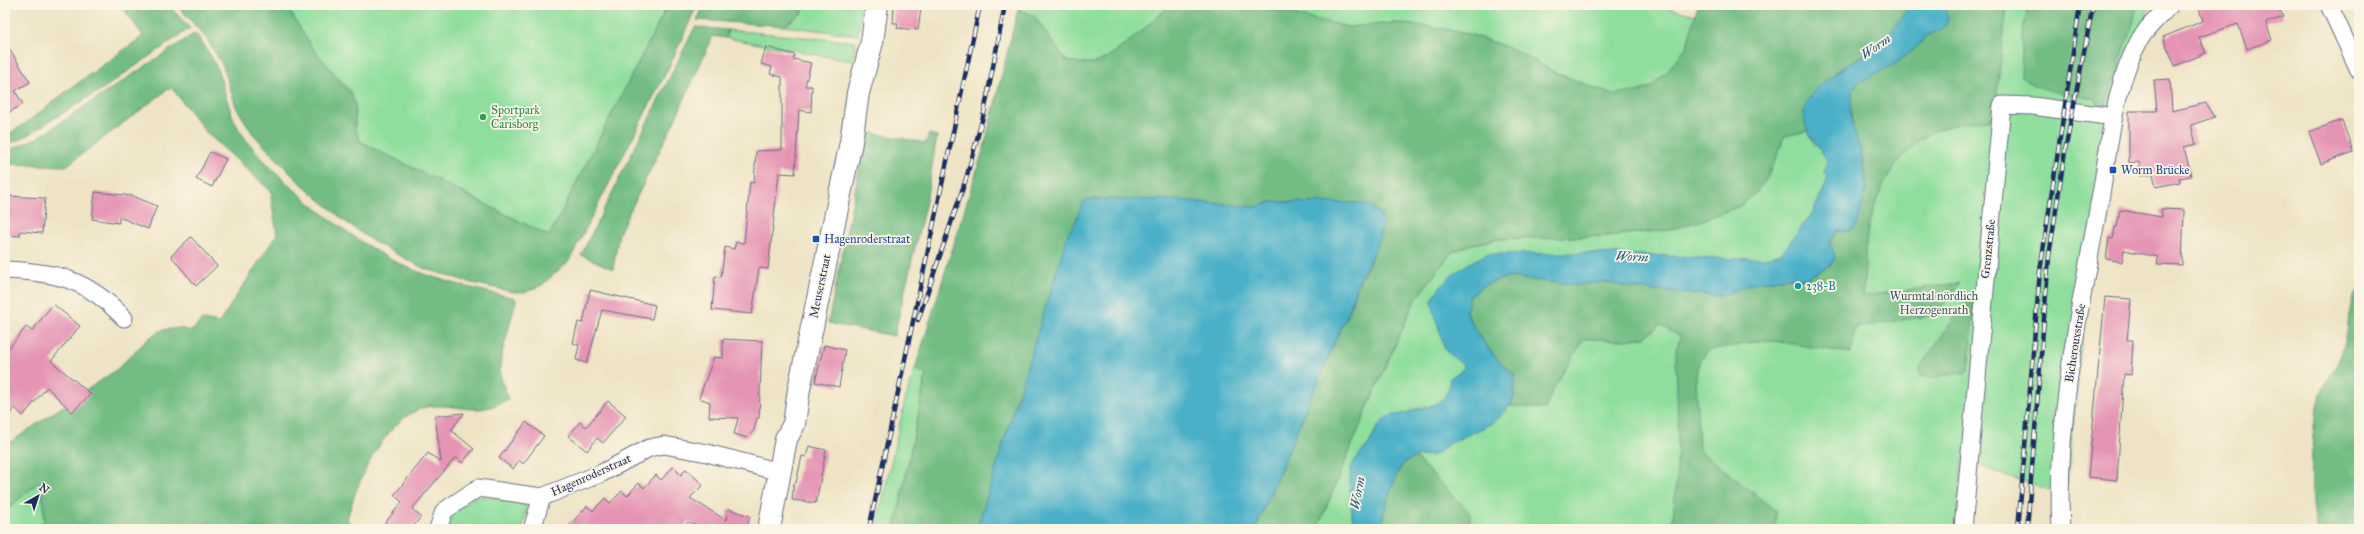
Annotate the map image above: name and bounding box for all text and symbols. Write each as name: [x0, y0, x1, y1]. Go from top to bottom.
water label: Worm: [1858, 31, 1895, 63]
place label: Sportpark Carisborg: [491, 103, 540, 132]
marker: Sportpark Carisborg: [478, 112, 488, 122]
place label: Worm Brücke: [2121, 163, 2190, 177]
marker: Worm Brücke: [2108, 165, 2118, 175]
street label: Grenzstraße: [1978, 219, 1998, 279]
place label: Hagenroderstraat: [824, 232, 911, 247]
marker: Hagenroderstraat: [811, 234, 821, 244]
water label: Worm: [1615, 248, 1649, 266]
street label: Meuserstraat: [806, 252, 834, 319]
place label: 238-B: [1806, 279, 1836, 293]
marker: 238-B: [1793, 281, 1803, 291]
park label: Wurmtal nördlich Herzogenrath: [1890, 289, 1979, 318]
street label: Bicherouxstraße: [2062, 303, 2088, 383]
street label: Hagenroderstraat: [549, 451, 634, 500]
water label: Worm: [1347, 475, 1369, 511]
north arrow: [18, 476, 58, 516]
text: N: [36, 481, 52, 497]

